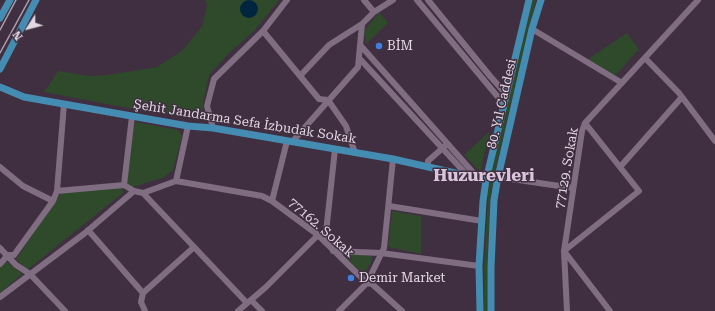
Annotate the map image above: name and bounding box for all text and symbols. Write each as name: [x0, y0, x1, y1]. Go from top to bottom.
north arrow: [8, 8, 48, 48]
text: N: [10, 28, 26, 43]
place label: BİM: [387, 38, 413, 54]
marker: BİM: [374, 41, 384, 51]
street label: 80. Yıl Caddesi: [484, 57, 520, 151]
street label: Şehit Jandarma Sefa İzbudak Sokak: [132, 97, 358, 147]
street label: 77129. Sokak: [552, 126, 582, 210]
district label: Huzurevleri: [433, 166, 535, 186]
street label: 77162. Sokak: [285, 195, 357, 261]
place label: Demir Market: [359, 270, 445, 286]
marker: Demir Market: [346, 273, 356, 283]

